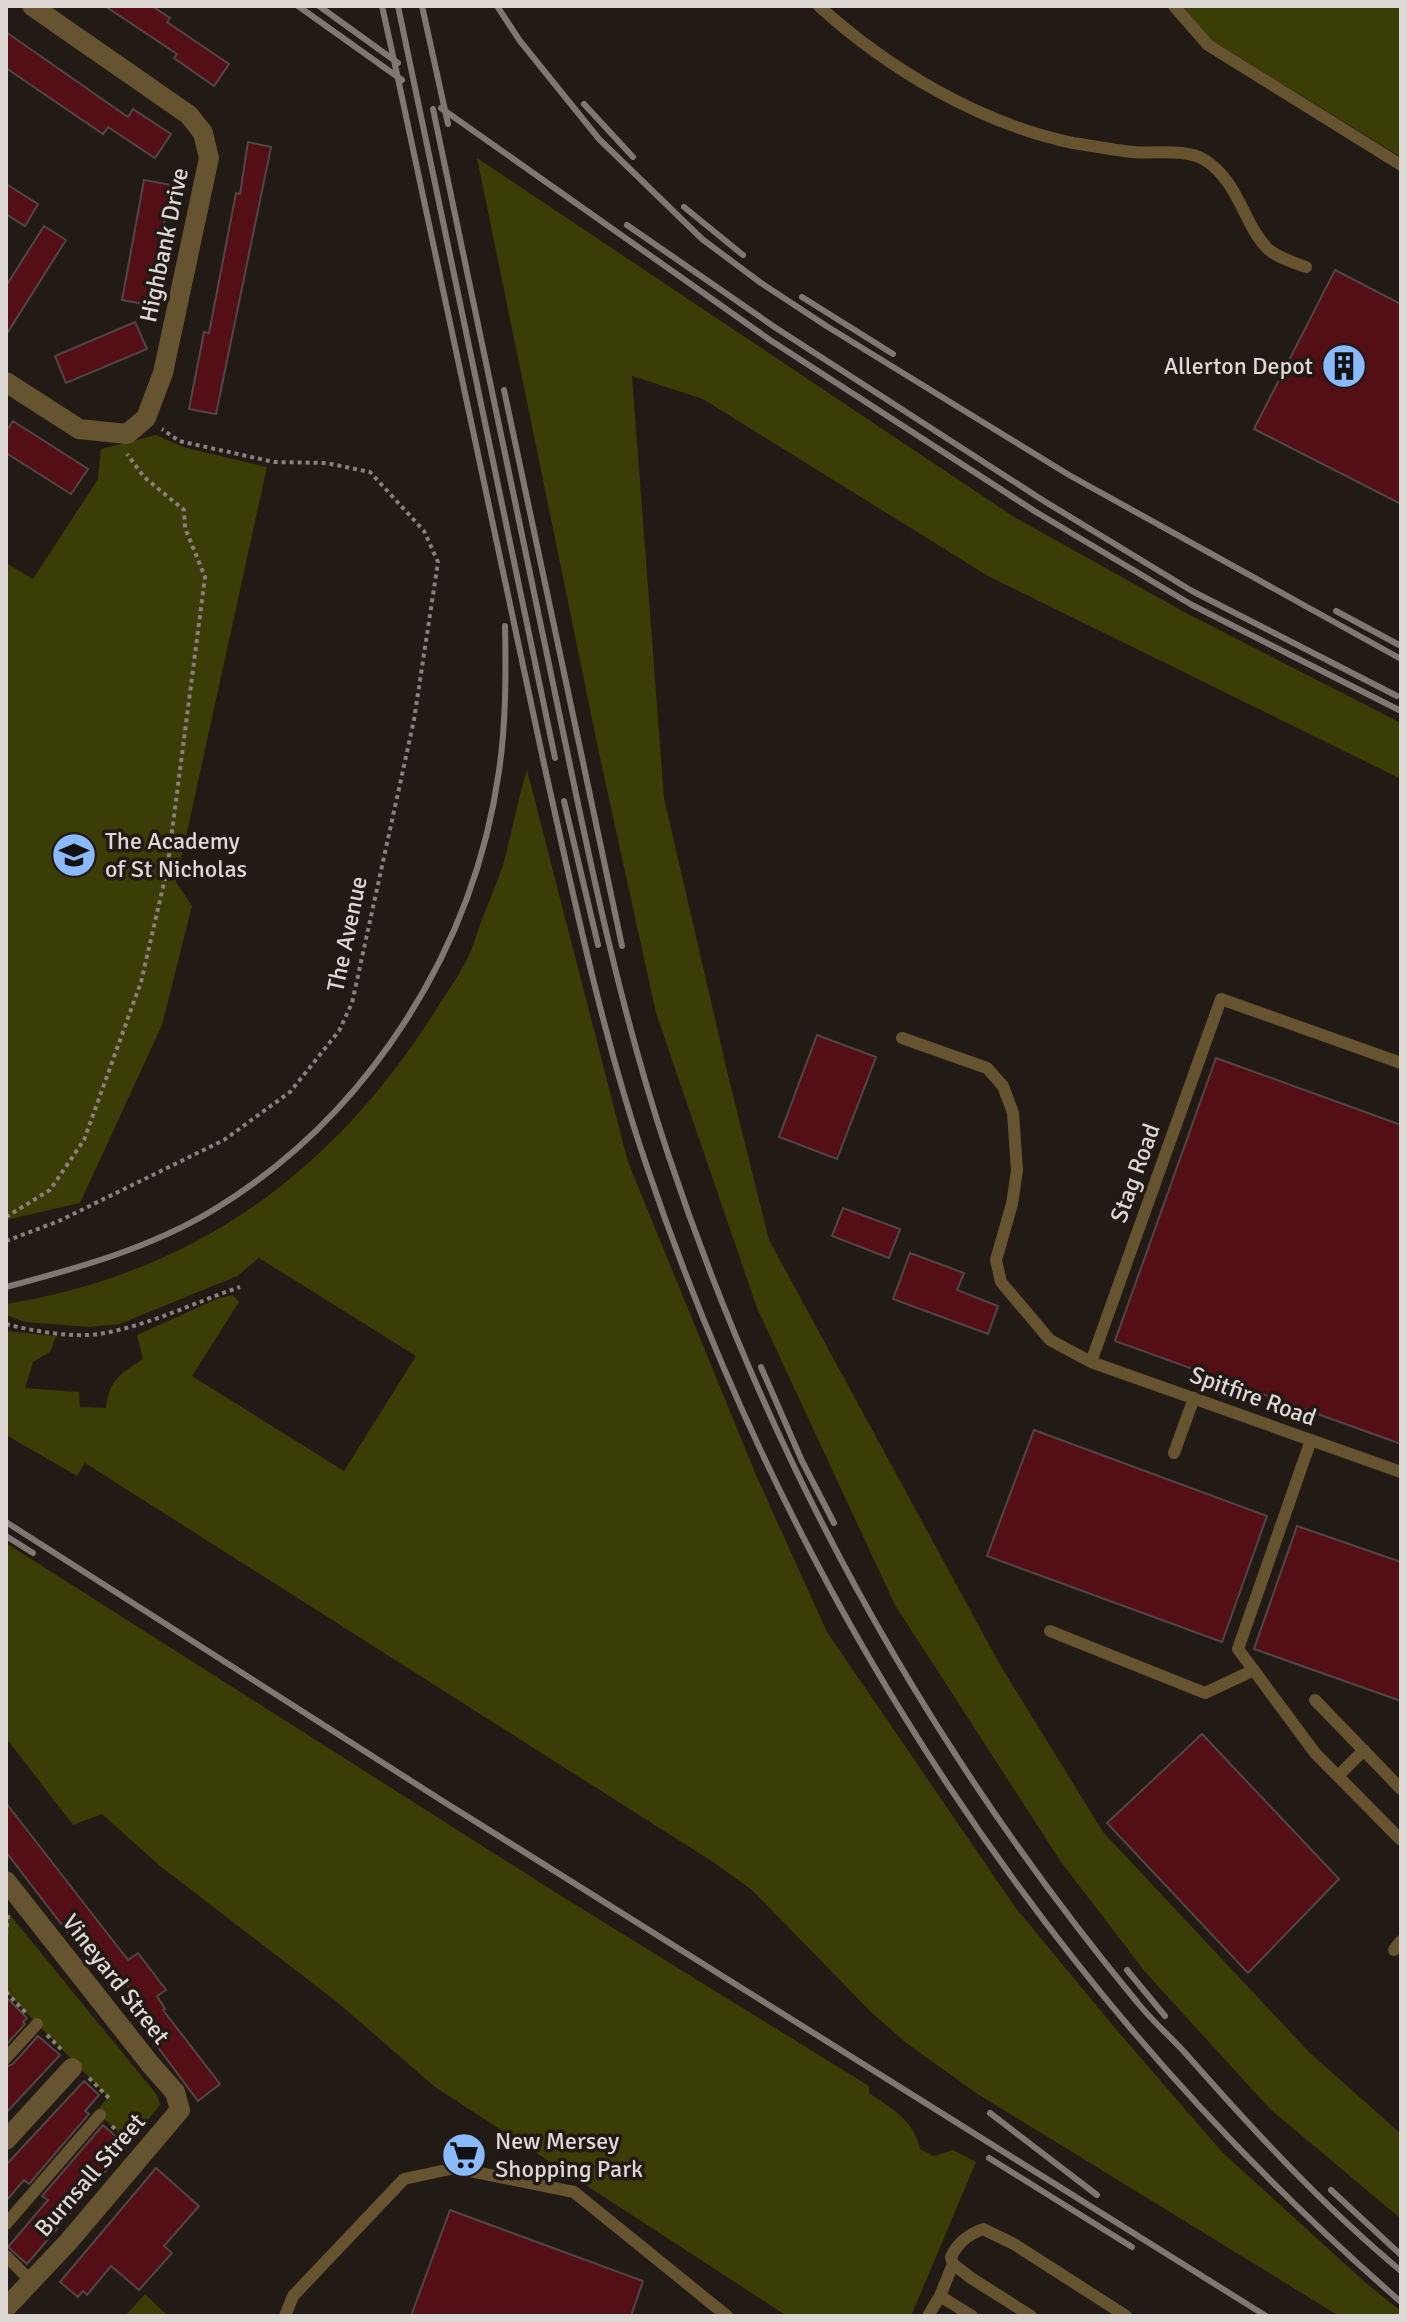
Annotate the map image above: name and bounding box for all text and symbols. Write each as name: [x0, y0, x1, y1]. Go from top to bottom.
street label: Highbank Drive: [133, 165, 195, 325]
building icon: Allerton Depot: [1320, 342, 1368, 390]
place label: Allerton Depot: [1164, 351, 1313, 381]
place label: The Academy of St Nicholas: [105, 826, 247, 884]
school or university icon: The Academy of St Nicholas: [50, 831, 98, 879]
street label: The Avenue: [320, 874, 374, 994]
street label: Stag Road: [1103, 1119, 1167, 1227]
street label: Spitfire Road: [1186, 1359, 1320, 1433]
street label: Vineyard Street: [56, 1908, 176, 2050]
street label: Burnsall Street: [28, 2107, 152, 2243]
place label: New Mersey Shopping Park: [495, 2126, 643, 2184]
supermarket icon: New Mersey Shopping Park: [440, 2131, 488, 2179]

